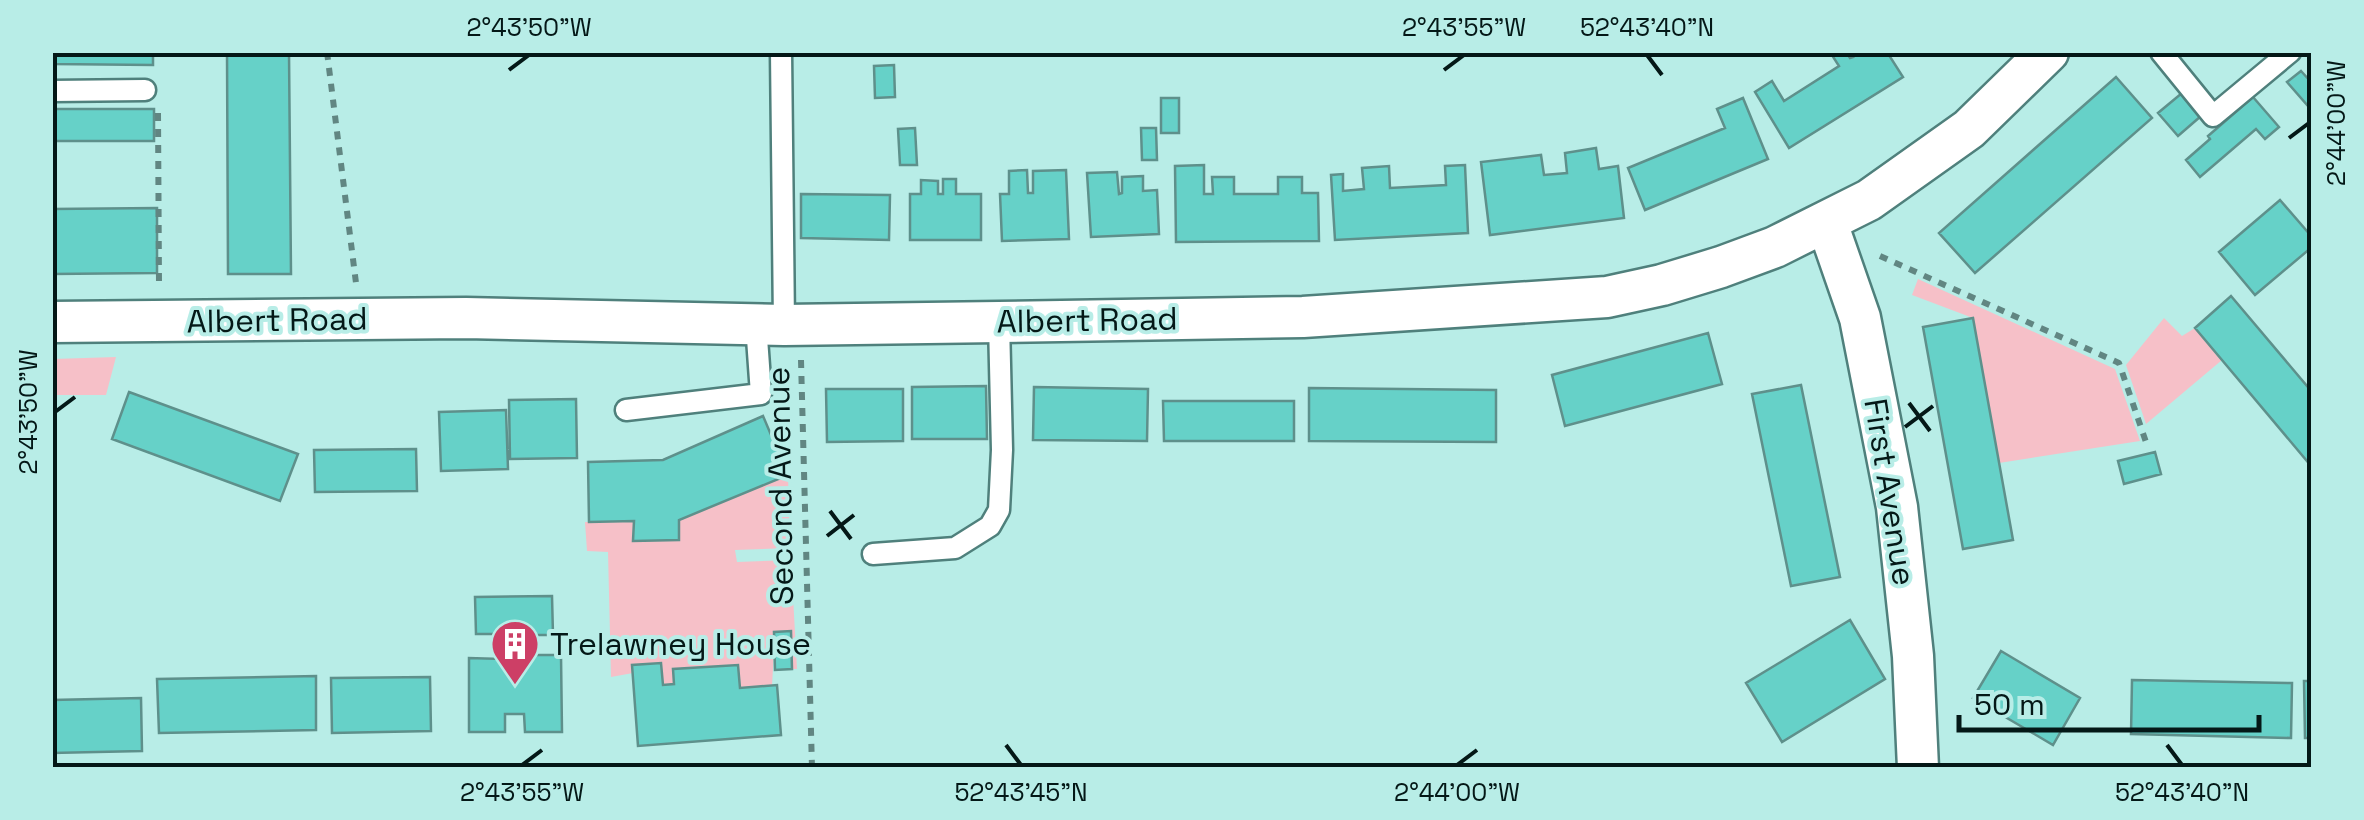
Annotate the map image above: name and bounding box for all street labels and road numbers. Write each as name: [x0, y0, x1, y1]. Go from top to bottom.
street label: Albert Road: [186, 298, 368, 342]
street label: Albert Road: [996, 298, 1178, 342]
street label: Second Avenue: [758, 366, 802, 606]
street label: First Avenue: [1855, 396, 1925, 588]

